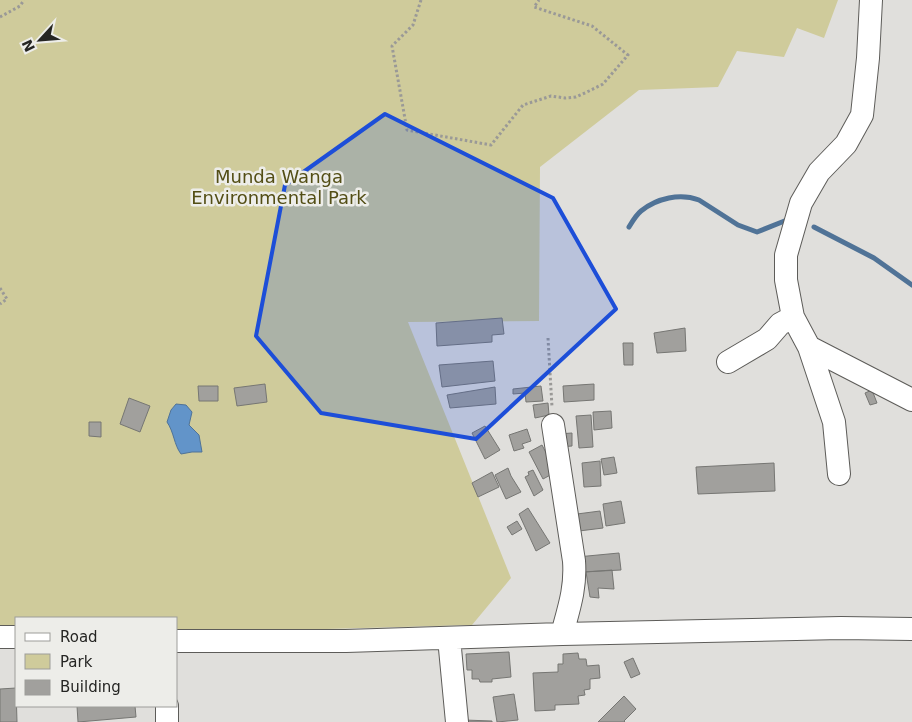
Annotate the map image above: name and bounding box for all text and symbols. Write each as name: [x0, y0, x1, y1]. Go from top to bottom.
north arrow: [15, 15, 65, 65]
text: N: [19, 37, 38, 54]
park label: Munda Wanga Environmental Park: [191, 166, 367, 208]
legend: [15, 617, 178, 707]
text: Road: [60, 628, 98, 646]
text: Park: [60, 653, 93, 671]
text: Building: [60, 678, 121, 696]

